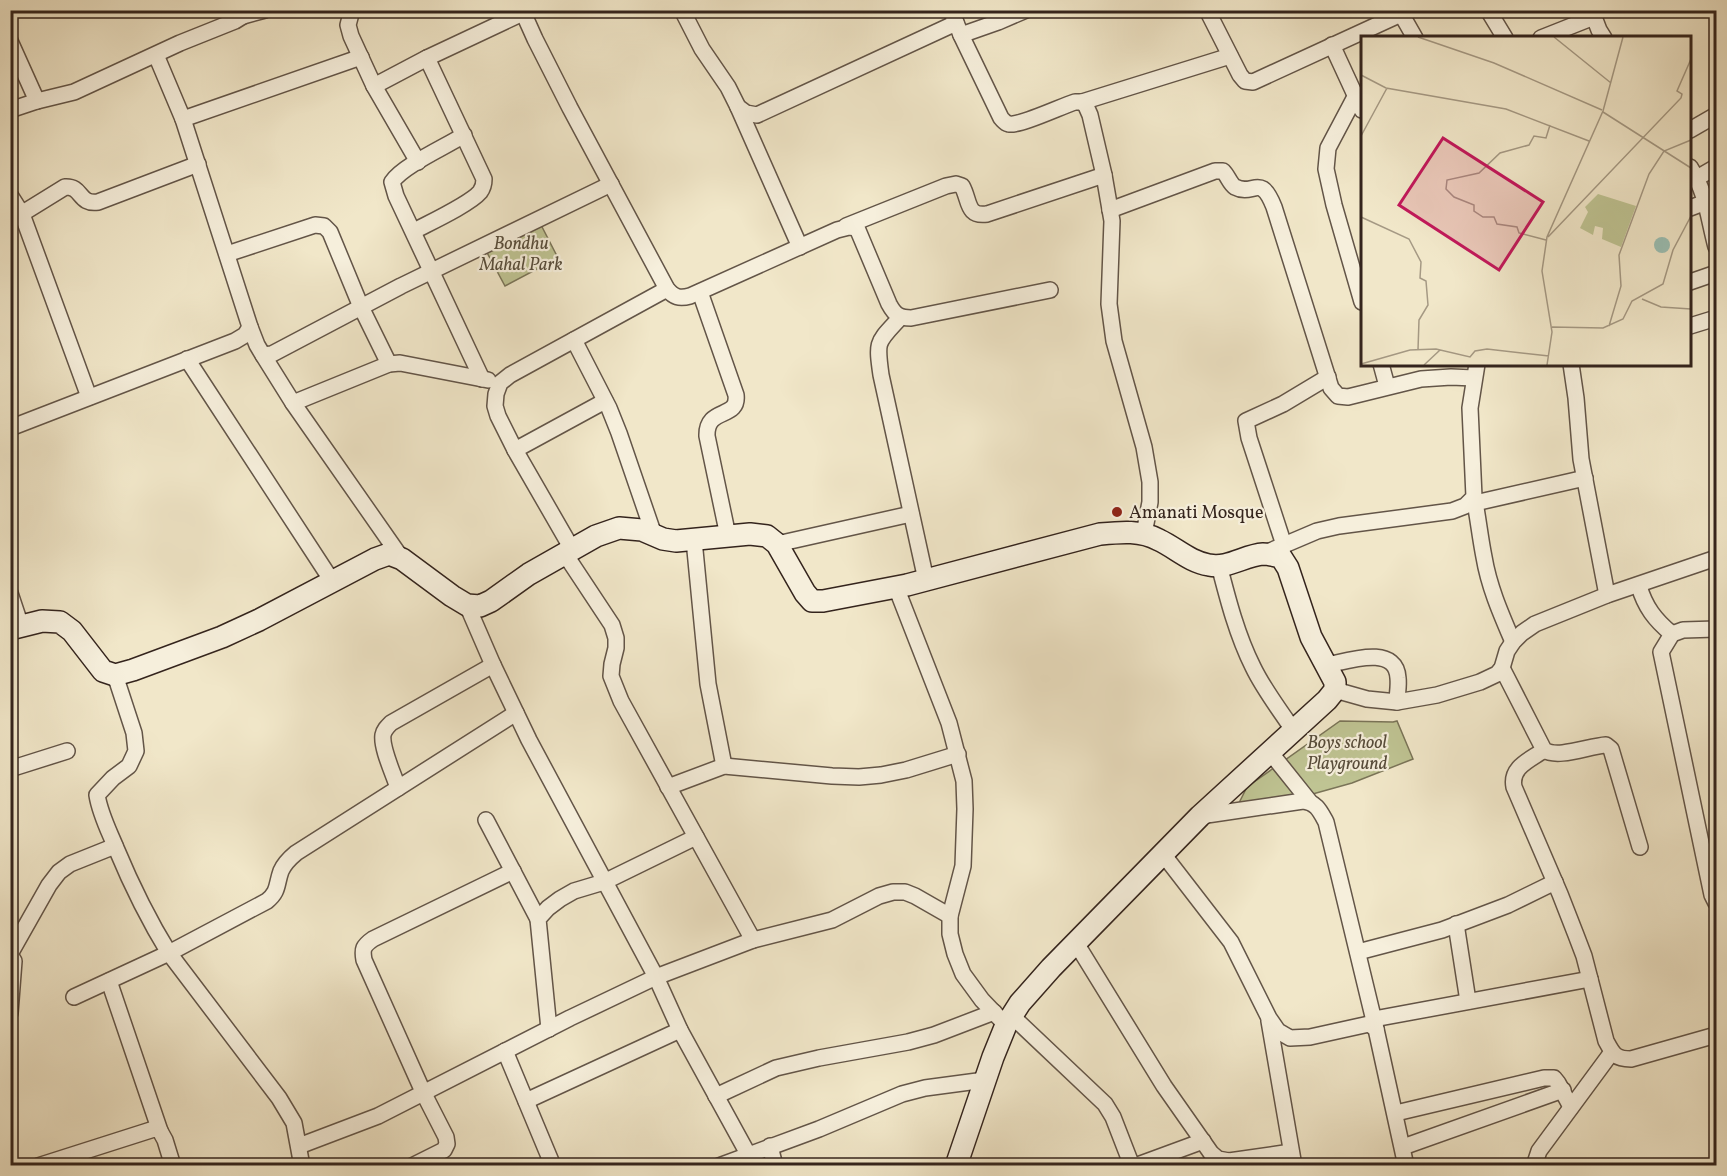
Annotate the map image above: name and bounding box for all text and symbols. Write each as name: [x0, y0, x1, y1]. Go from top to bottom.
inset map: [1361, 36, 1691, 366]
park label: Bondhu Mahal Park: [478, 232, 563, 278]
place label: Amanati Mosque: [1129, 501, 1264, 526]
marker: Amanati Mosque: [1110, 505, 1124, 519]
park label: Boys school Playground: [1307, 731, 1388, 777]

